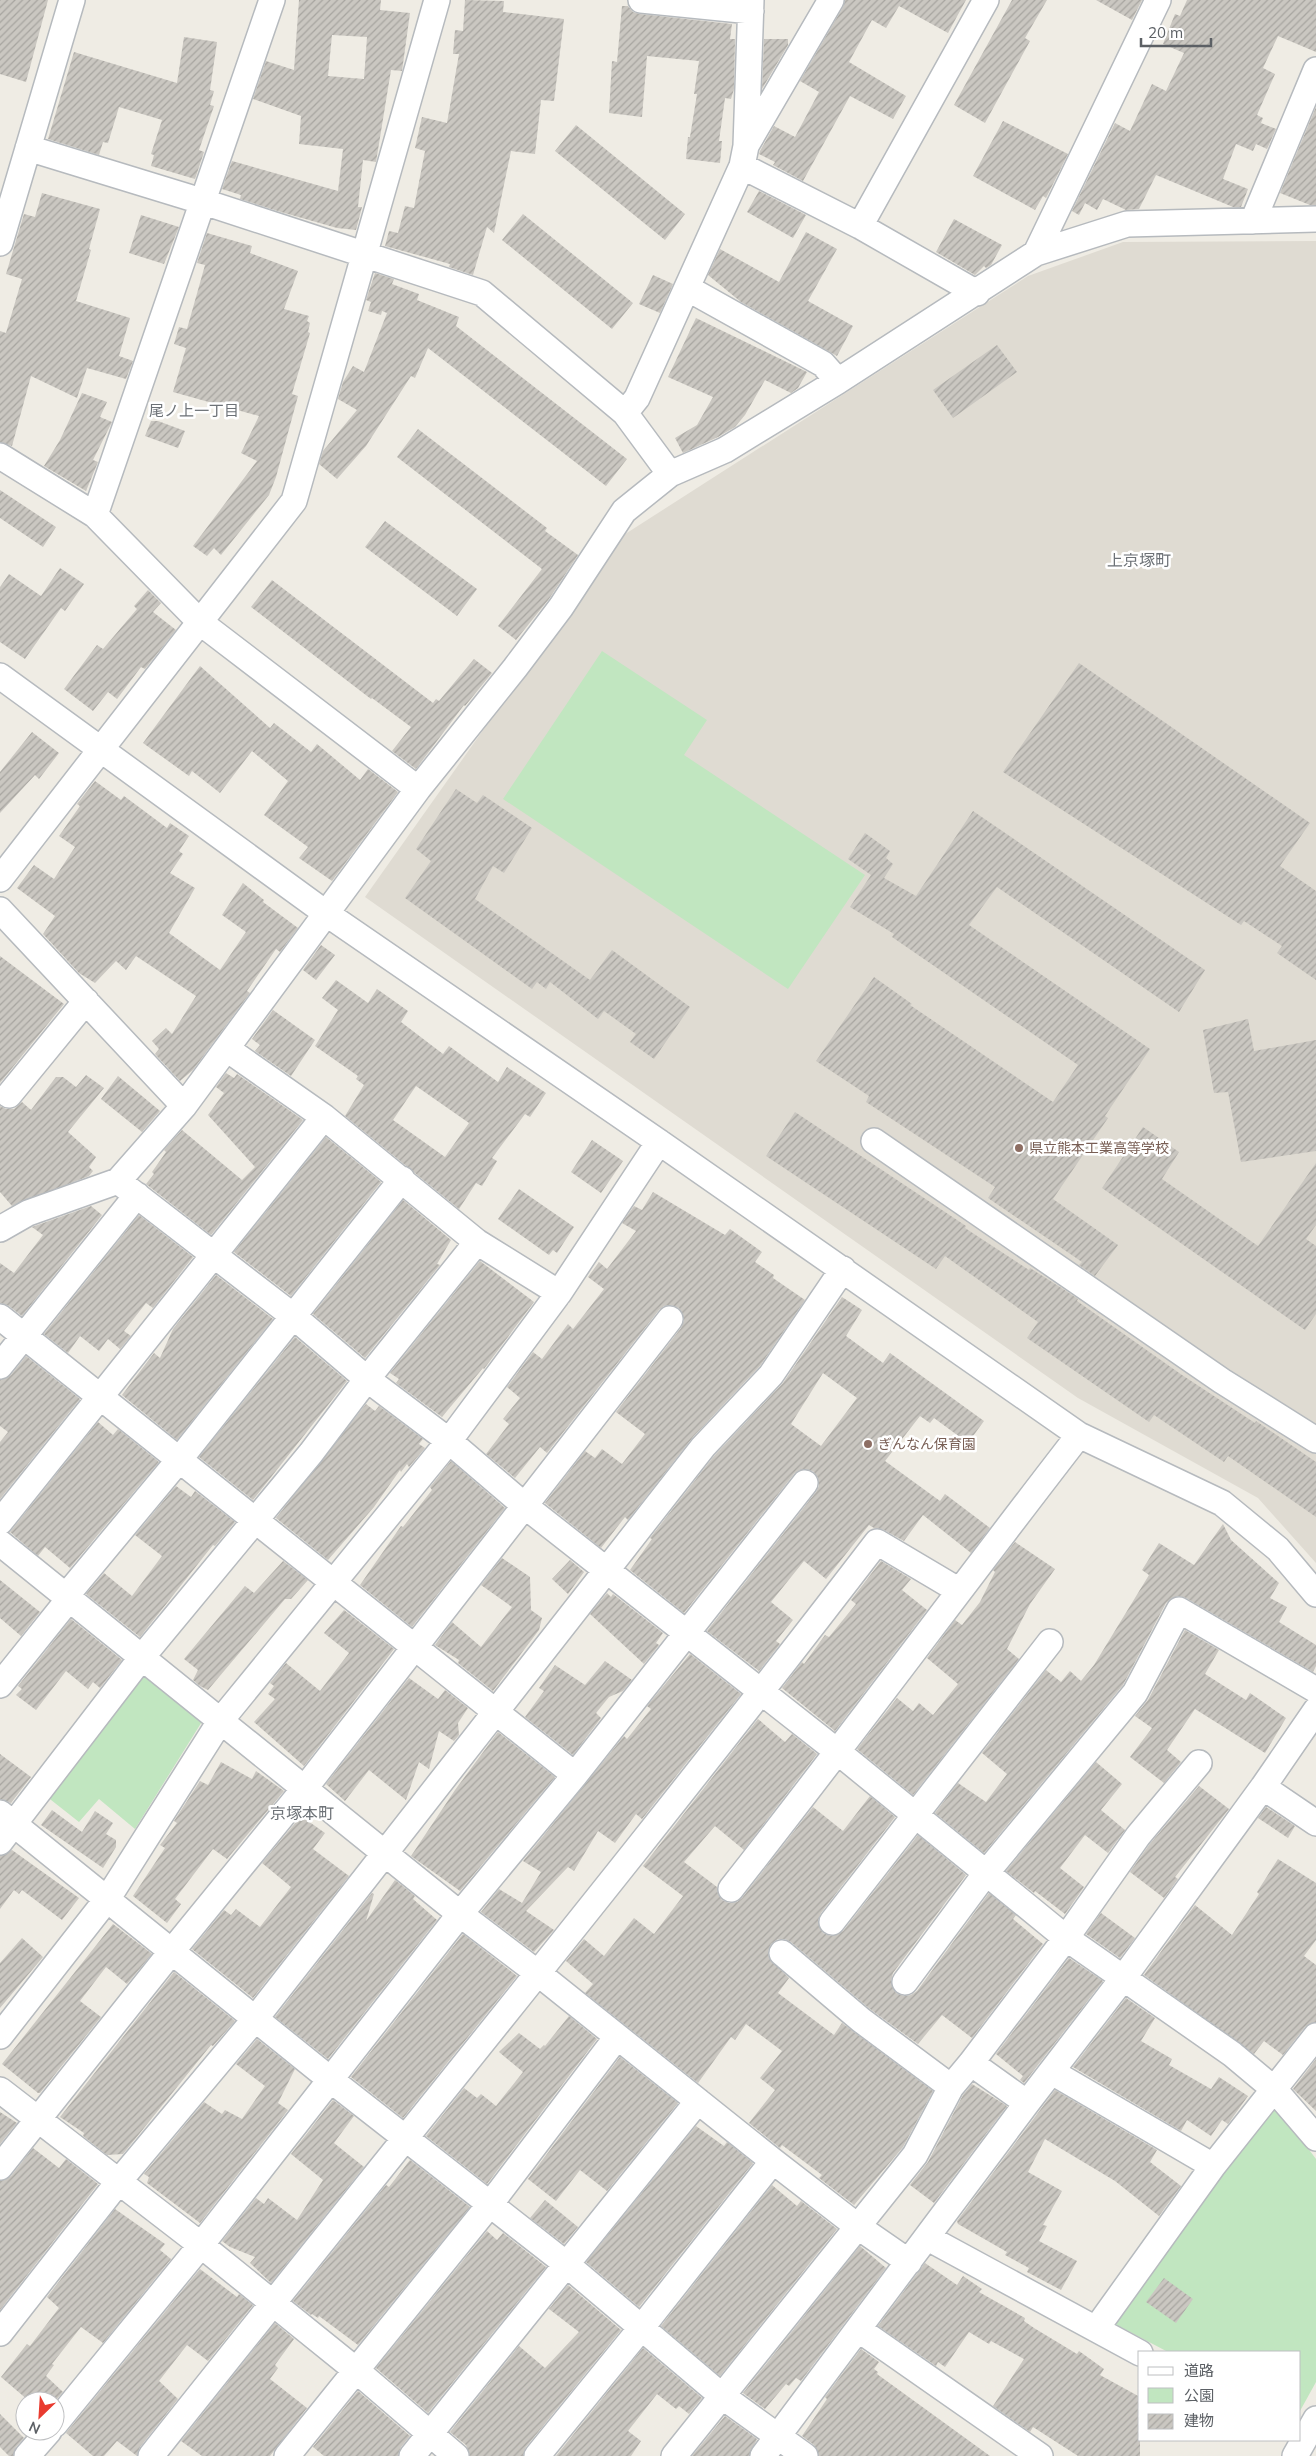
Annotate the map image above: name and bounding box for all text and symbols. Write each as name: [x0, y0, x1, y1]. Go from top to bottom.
scale bar: [1141, 15, 1211, 47]
text: 20 m: [1148, 23, 1183, 42]
district label: 尾ノ上一丁目: [149, 401, 239, 420]
district label: 上京塚町: [1107, 550, 1171, 570]
place label: 県立熊本工業高等学校: [1029, 1139, 1169, 1157]
marker: 県立熊本工業高等学校: [1013, 1142, 1025, 1154]
place label: ぎんなん保育園: [878, 1435, 976, 1453]
marker: ぎんなん保育園: [862, 1438, 874, 1450]
district label: 京塚本町: [270, 1803, 334, 1823]
legend: [1138, 2351, 1301, 2441]
text: 道路: [1184, 2361, 1214, 2380]
text: 公園: [1184, 2386, 1214, 2405]
north arrow: [15, 2391, 65, 2441]
text: 建物: [1184, 2411, 1214, 2430]
text: N: [26, 2417, 43, 2438]

